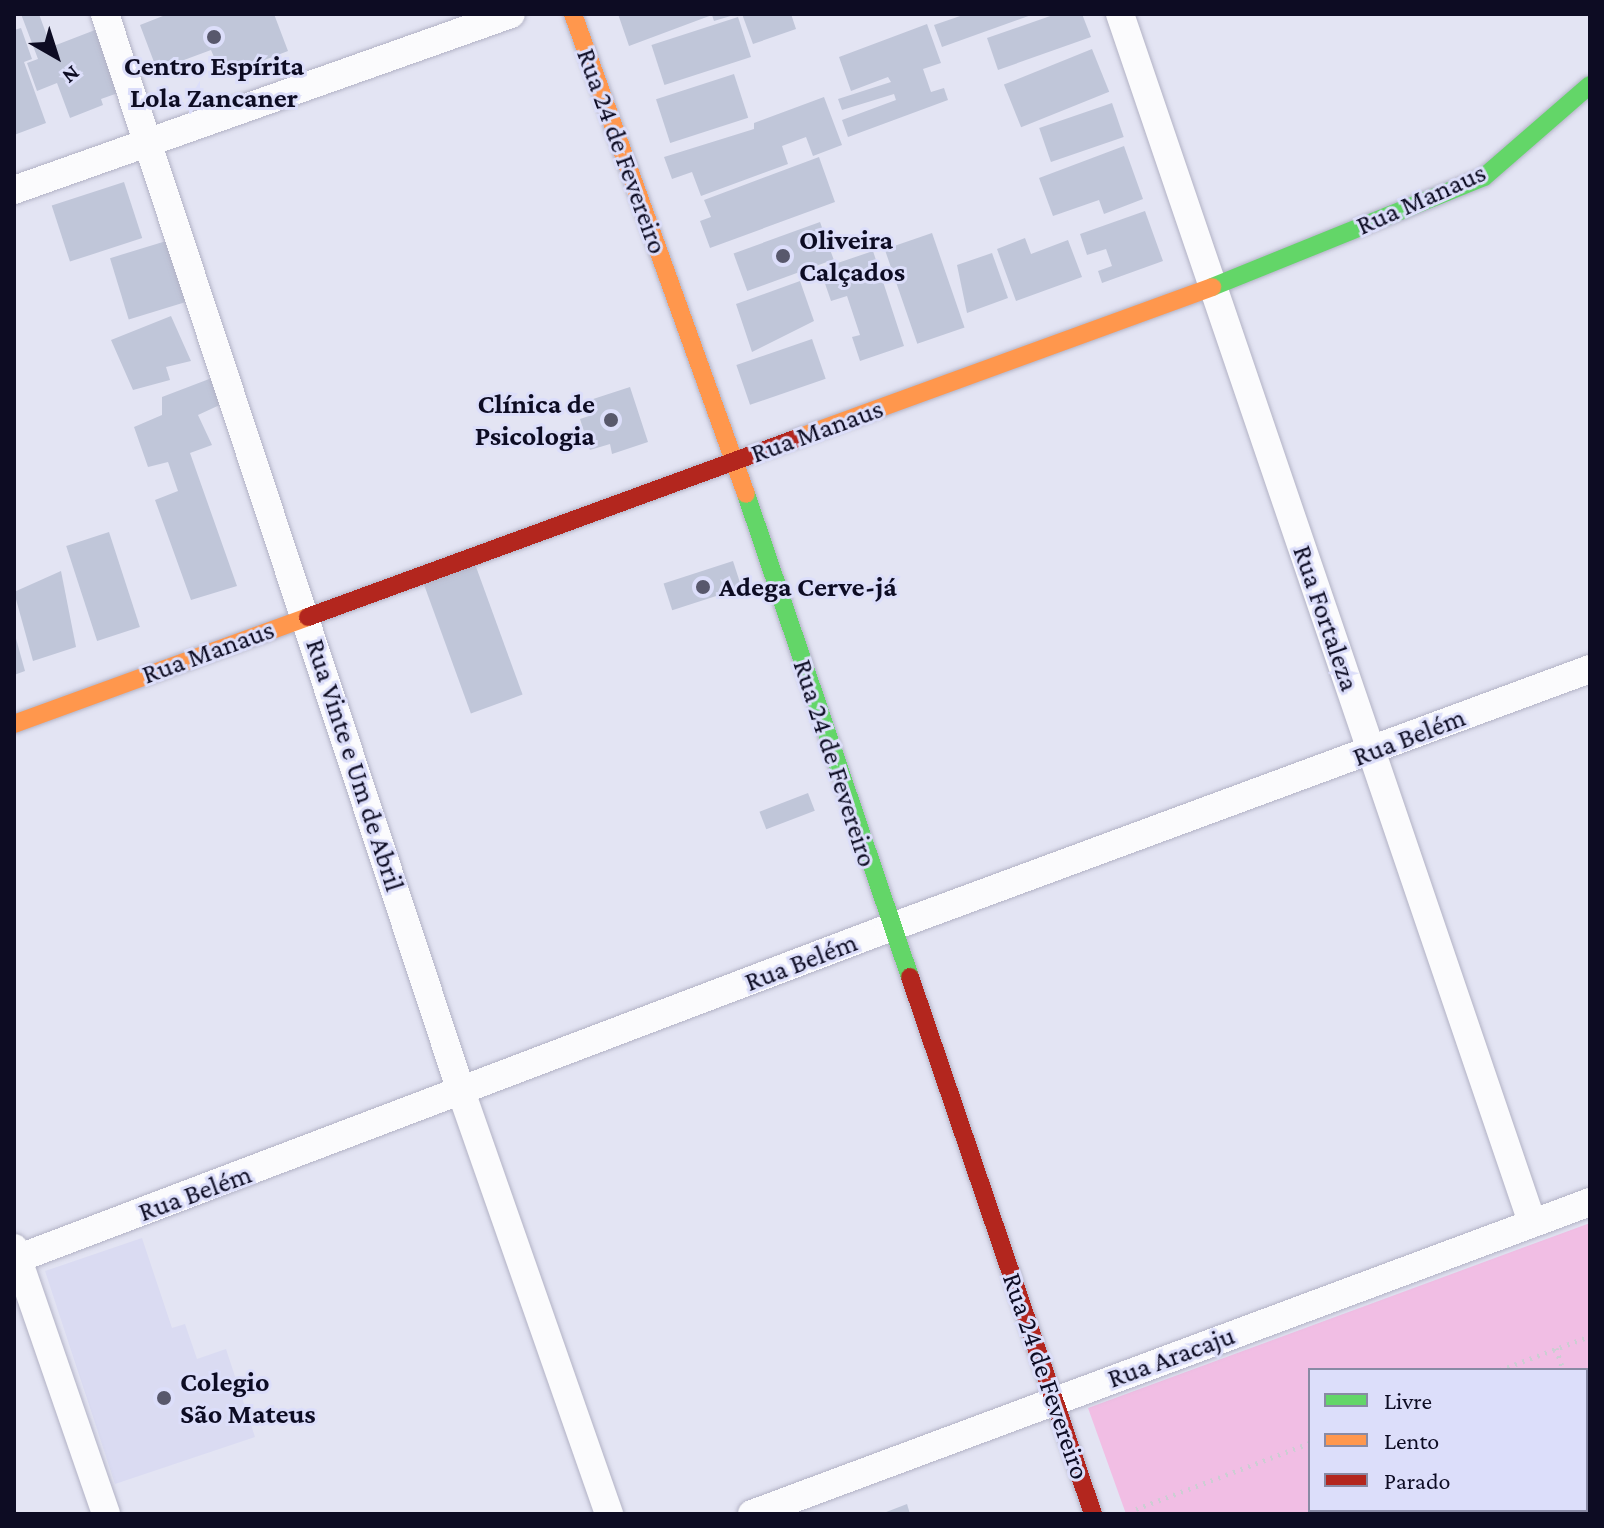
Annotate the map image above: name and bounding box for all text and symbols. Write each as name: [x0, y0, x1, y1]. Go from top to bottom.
north arrow: [16, 16, 96, 96]
marker: Centro Espírita Lola Zancaner: [205, 28, 223, 46]
street label: Rua 24 de Fevereiro: [569, 44, 675, 258]
place label: Centro Espírita Lola Zancaner: [124, 49, 304, 115]
text: N: [58, 61, 85, 89]
street label: Rua Manaus: [1351, 156, 1491, 242]
place label: Oliveira Calçados: [799, 223, 905, 289]
marker: Oliveira Calçados: [774, 247, 792, 265]
place label: Clínica de Psicologia: [475, 387, 595, 453]
street label: Rua Manaus: [746, 392, 888, 470]
marker: Clínica de Psicologia: [602, 411, 620, 429]
street label: Rua Fortaleza: [1285, 541, 1367, 695]
place label: Adega Cerve-já: [719, 570, 897, 604]
marker: Adega Cerve-já: [694, 578, 712, 596]
street label: Rua Manaus: [137, 613, 279, 691]
street label: Rua Vinte e Um de Abril: [298, 635, 412, 895]
street label: Rua 24 de Fevereiro: [786, 655, 884, 871]
street label: Rua Belém: [1348, 700, 1470, 774]
street label: Rua Belém: [740, 925, 862, 999]
street label: Rua Belém: [134, 1157, 256, 1229]
street label: Rua 24 de Fevereiro: [995, 1268, 1097, 1484]
street label: Rua Aracaju: [1103, 1319, 1239, 1395]
place label: Colegio São Mateus: [180, 1365, 316, 1431]
legend: [1308, 1368, 1588, 1512]
text: Livre: [1384, 1387, 1432, 1414]
marker: Colegio São Mateus: [155, 1389, 173, 1407]
text: Lento: [1384, 1427, 1439, 1454]
text: Parado: [1384, 1467, 1451, 1494]

